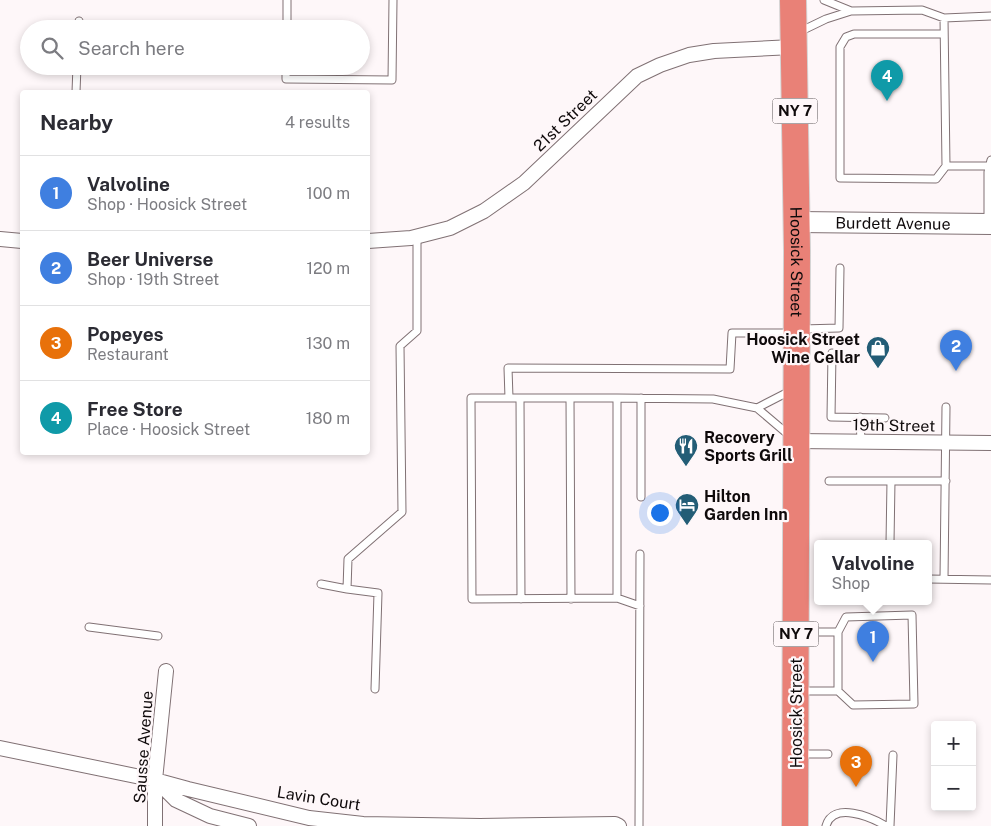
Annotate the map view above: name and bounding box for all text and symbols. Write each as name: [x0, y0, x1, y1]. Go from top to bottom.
search box: [20, 20, 370, 75]
icon: search: [38, 34, 66, 62]
text: Search here: [78, 37, 185, 59]
pin: 4: [871, 60, 903, 101]
street label: 21st Street: [530, 85, 601, 155]
road number: NY 7: [772, 98, 818, 124]
text: Nearby: [40, 110, 113, 135]
text: 4 results: [285, 113, 350, 132]
text: Valvoline: [87, 173, 170, 195]
text: 1: [53, 184, 59, 203]
text: 100 m: [306, 184, 350, 203]
text: Shop · Hoosick Street: [87, 195, 247, 214]
street label: Hoosick Street: [786, 207, 806, 317]
street label: Burdett Avenue: [835, 213, 951, 234]
text: Beer Universe: [87, 248, 214, 270]
text: 2: [51, 259, 61, 278]
text: 120 m: [306, 259, 350, 278]
text: Shop · 19th Street: [87, 270, 219, 289]
text: Popeyes: [87, 323, 164, 345]
place label: Hoosick Street Wine Cellar: [746, 330, 860, 367]
pin: 2: [940, 330, 972, 371]
text: 3: [51, 334, 61, 353]
text: 130 m: [306, 334, 350, 353]
shop icon: Hoosick Street Wine Cellar: [865, 335, 891, 369]
text: Restaurant: [87, 345, 169, 364]
text: Free Store: [87, 398, 183, 420]
text: 4: [51, 409, 61, 428]
text: 180 m: [306, 409, 350, 428]
street label: 19th Street: [853, 415, 935, 436]
text: Place · Hoosick Street: [87, 420, 250, 439]
place label: Recovery Sports Grill: [704, 428, 792, 465]
restaurant icon: Recovery Sports Grill: [673, 433, 699, 467]
place label: Hilton Garden Inn: [704, 487, 788, 524]
hotel icon: Hilton Garden Inn: [674, 492, 700, 526]
your location: [647, 500, 673, 526]
popup: [814, 540, 932, 605]
text: Valvoline: [832, 552, 914, 574]
text: Shop: [832, 574, 870, 593]
pin: 1: [857, 621, 889, 662]
road number: NY 7: [774, 622, 818, 646]
street label: Hoosick Street: [787, 658, 806, 768]
street label: Sausse Avenue: [130, 690, 157, 804]
map controls: [931, 721, 976, 811]
button: +: [931, 721, 976, 766]
pin: 3: [840, 746, 872, 787]
button: −: [931, 766, 976, 811]
street label: Lavin Court: [276, 783, 362, 814]

